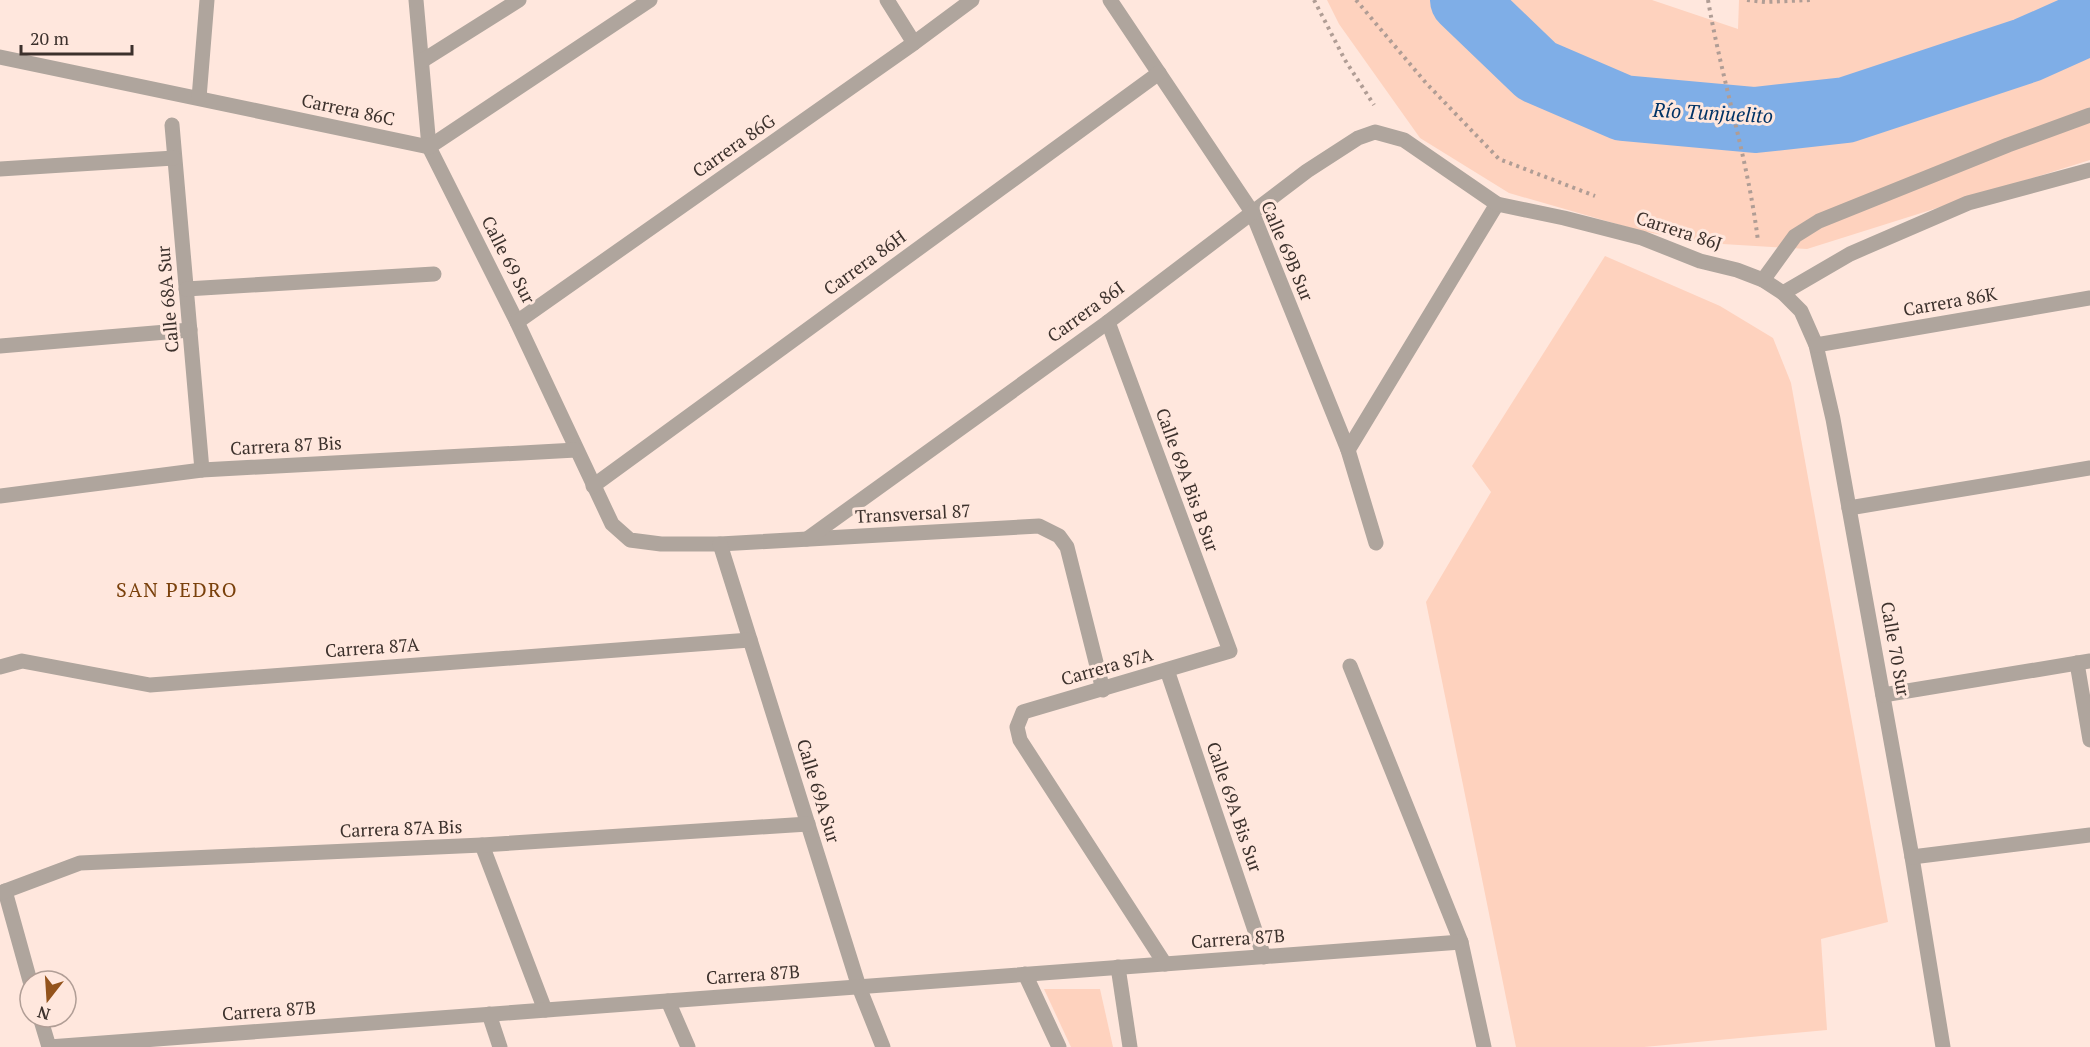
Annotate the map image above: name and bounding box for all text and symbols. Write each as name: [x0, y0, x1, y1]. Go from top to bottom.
scale bar: [21, 18, 132, 56]
text: 20 m: [30, 26, 70, 50]
street label: Carrera 86C: [299, 87, 397, 131]
water label: Río Tunjuelito: [1651, 96, 1774, 129]
street label: Carrera 86G: [687, 108, 780, 182]
street label: Calle 69B Sur: [1256, 197, 1320, 304]
street label: Carrera 86J: [1633, 205, 1725, 255]
street label: Calle 69 Sur: [477, 212, 541, 308]
street label: Carrera 86H: [818, 224, 910, 300]
street label: Calle 68A Sur: [150, 244, 184, 354]
street label: Carrera 86I: [1042, 275, 1129, 347]
street label: Carrera 86K: [1901, 281, 1999, 321]
street label: Calle 69A Bis B Sur: [1151, 404, 1225, 555]
street label: Carrera 87 Bis: [230, 430, 342, 460]
street label: Transversal 87: [855, 498, 971, 528]
district label: SAN PEDRO: [116, 576, 238, 603]
street label: Calle 70 Sur: [1876, 600, 1916, 698]
street label: Carrera 87A: [324, 632, 421, 662]
street label: Carrera 87A: [1058, 641, 1156, 691]
street label: Calle 69A Sur: [792, 736, 846, 846]
street label: Calle 69A Bis Sur: [1201, 738, 1268, 875]
street label: Carrera 87A Bis: [339, 814, 463, 842]
street label: Carrera 87B: [1190, 923, 1286, 953]
street label: Carrera 87B: [705, 959, 801, 989]
north arrow: [18, 969, 78, 1029]
street label: Carrera 87B: [221, 995, 317, 1025]
text: N: [35, 1001, 53, 1026]

